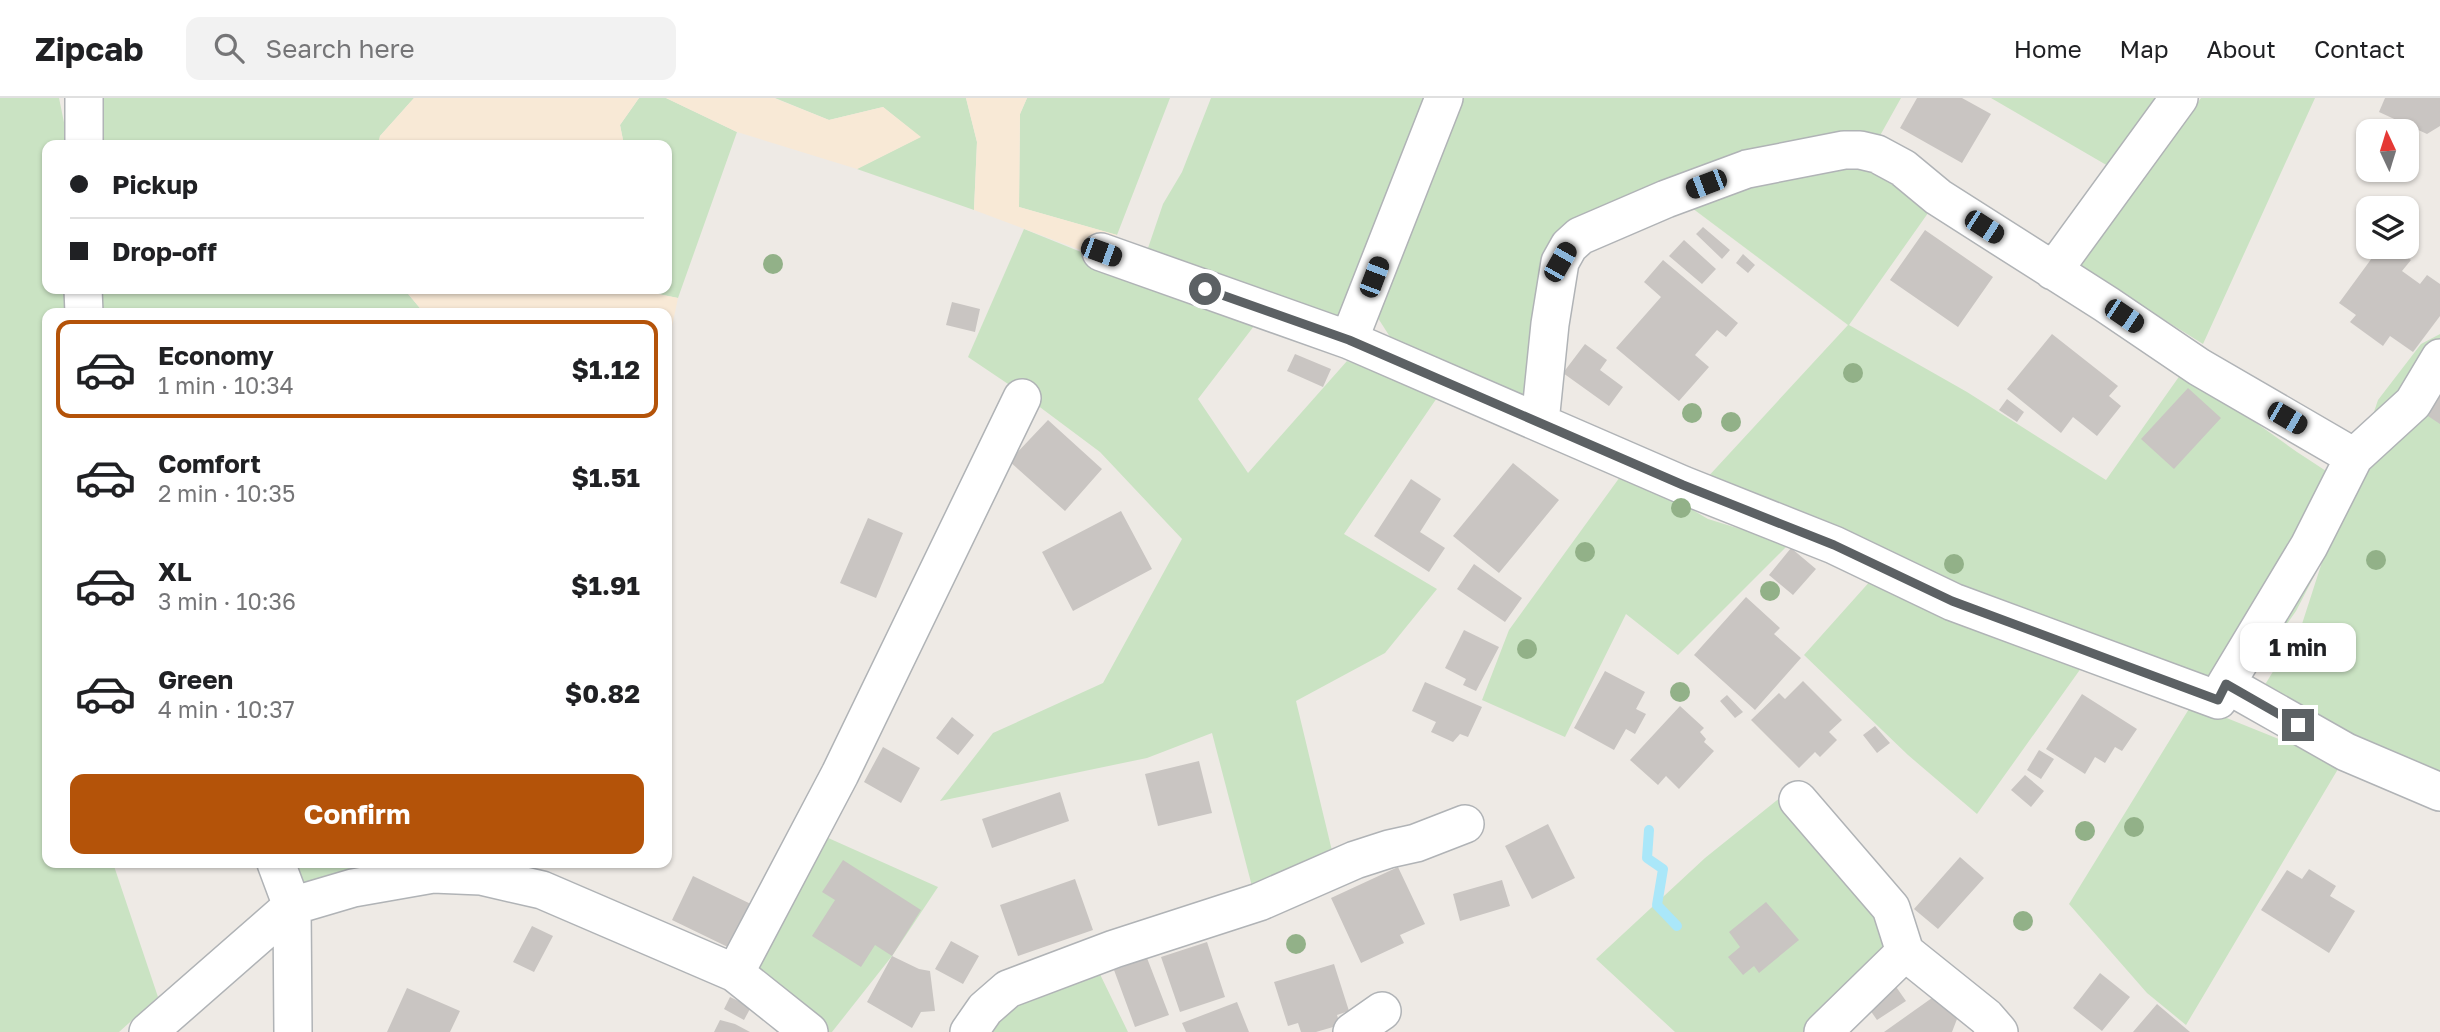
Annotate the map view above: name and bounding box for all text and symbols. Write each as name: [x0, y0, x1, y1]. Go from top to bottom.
search box: [186, 17, 676, 80]
text: Zipcab: [35, 29, 144, 68]
icon: search: [210, 29, 248, 67]
text: Search here: [266, 33, 415, 64]
text: Home: [2014, 34, 2082, 63]
text: Map: [2120, 34, 2169, 63]
text: About: [2207, 34, 2276, 63]
text: Contact: [2314, 34, 2405, 63]
north arrow: [2356, 119, 2418, 182]
map controls: [2356, 119, 2419, 259]
car: [1683, 167, 1730, 201]
text: Pickup: [112, 169, 198, 200]
button: layers: [2356, 196, 2419, 259]
car: [1961, 207, 2008, 247]
car: [1078, 235, 1125, 269]
text: Drop-off: [112, 236, 217, 267]
car: [1541, 239, 1580, 285]
car: [1357, 254, 1392, 300]
route start: [1189, 273, 1221, 305]
car: [2101, 296, 2148, 336]
icon: car: [74, 338, 137, 401]
text: Economy: [158, 340, 274, 371]
text: $1.12: [572, 354, 640, 385]
text: 1 min · 10:34: [158, 371, 294, 399]
car: [2264, 398, 2311, 438]
icon: car: [74, 446, 137, 509]
text: Comfort: [158, 448, 261, 479]
text: $1.51: [572, 462, 640, 493]
text: 2 min · 10:35: [158, 479, 295, 507]
icon: car: [74, 554, 137, 617]
text: XL: [158, 556, 192, 587]
text: $1.91: [571, 570, 640, 601]
text: 3 min · 10:36: [158, 587, 296, 615]
callout: 1 min: [2240, 624, 2356, 672]
text: 1 min: [2269, 633, 2327, 661]
icon: car: [74, 662, 137, 725]
text: Green: [158, 664, 233, 695]
text: $0.82: [565, 678, 640, 709]
text: 4 min · 10:37: [158, 695, 295, 723]
route end: [2282, 709, 2314, 741]
button: Confirm: [70, 774, 644, 854]

